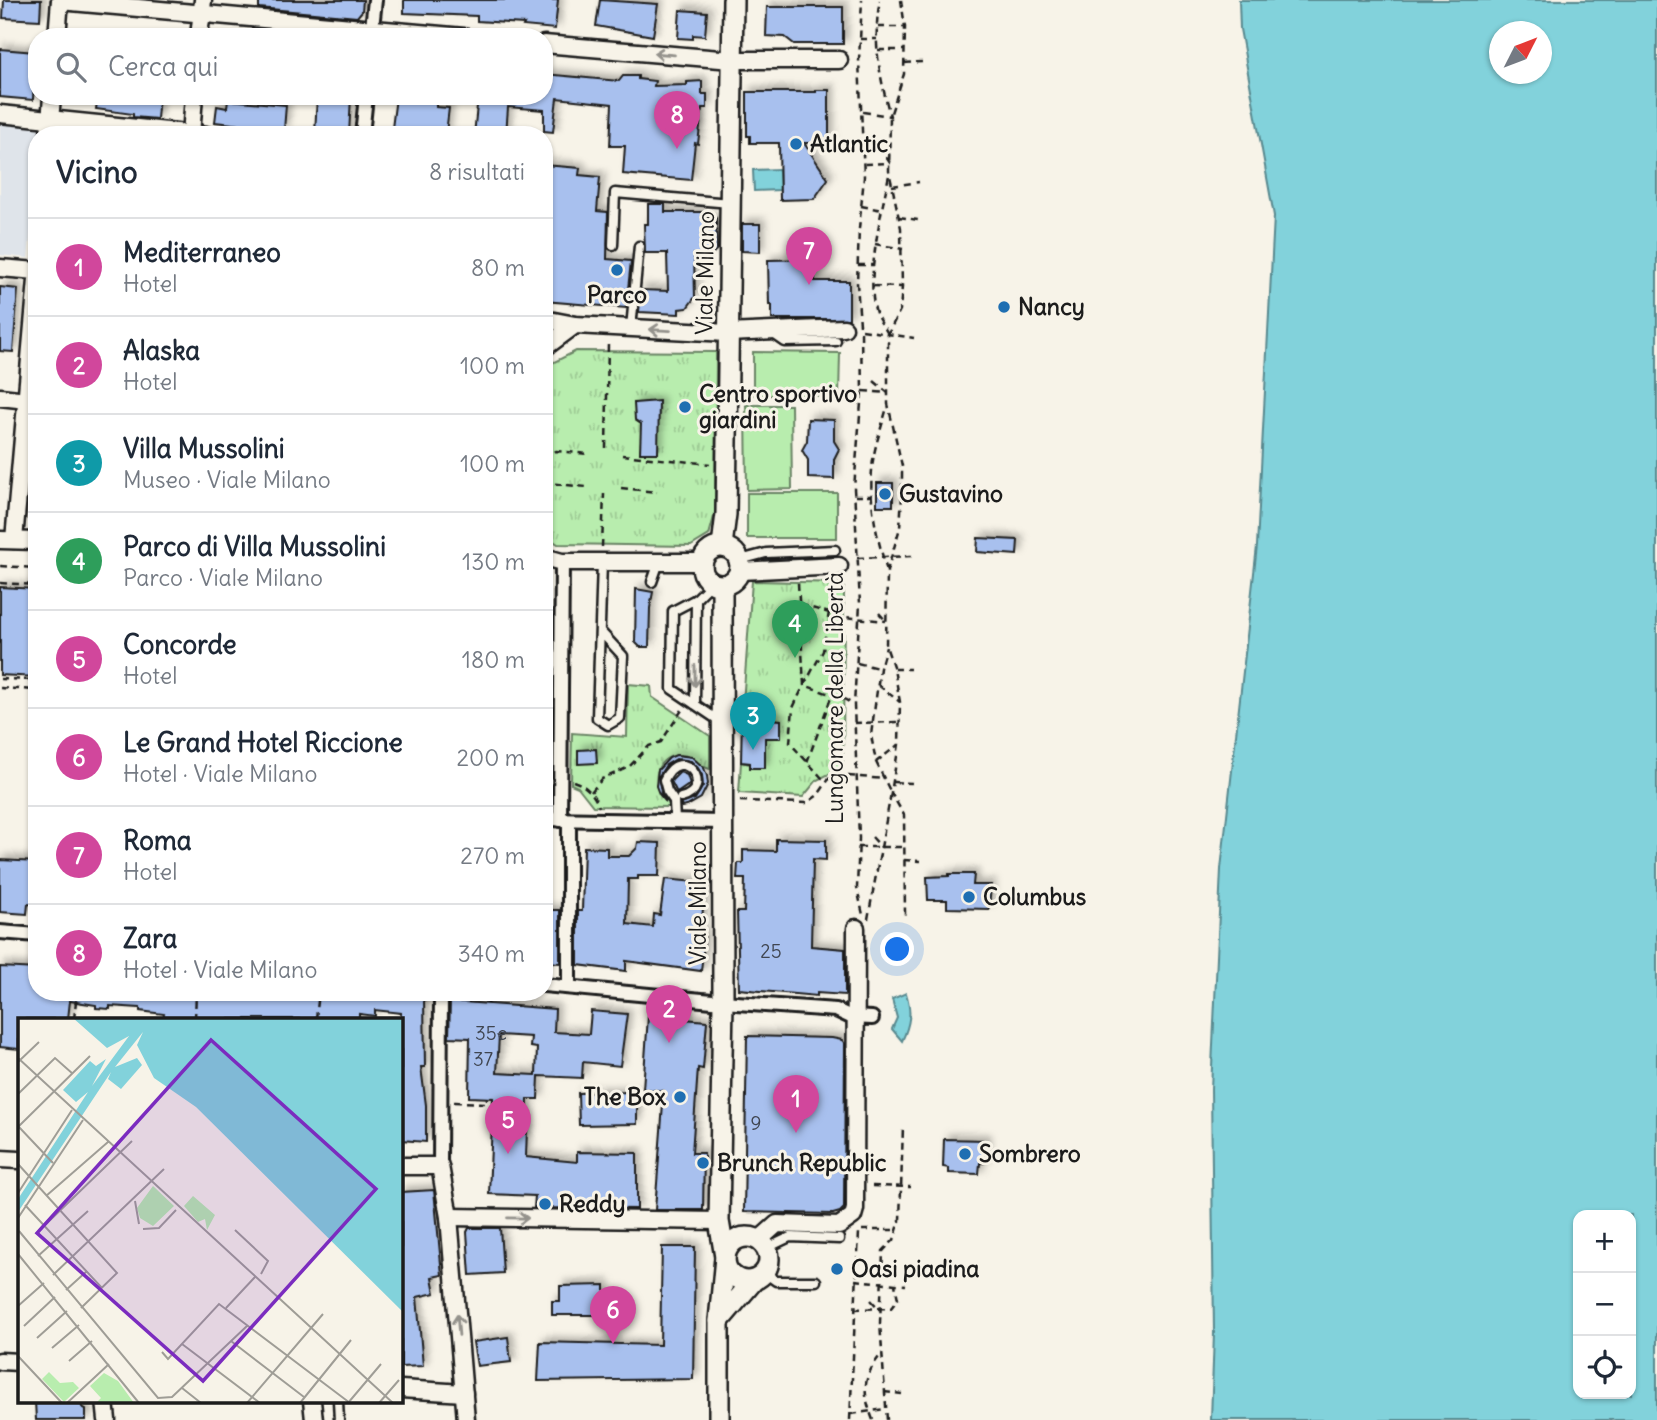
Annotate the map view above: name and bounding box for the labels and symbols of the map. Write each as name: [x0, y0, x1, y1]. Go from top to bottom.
north arrow: [1489, 21, 1552, 84]
one-way arrow: [653, 47, 676, 60]
pin: 8: [654, 91, 700, 149]
place label: Atlantic: [810, 129, 889, 158]
marker: Atlantic: [788, 136, 804, 152]
street label: Viale Milano: [689, 211, 720, 335]
pin: 7: [786, 227, 832, 285]
marker: Parco: [609, 262, 625, 278]
place label: Parco: [587, 280, 647, 309]
place label: Nancy: [1018, 292, 1085, 321]
marker: Nancy: [996, 299, 1012, 315]
one-way arrow: [649, 323, 672, 336]
place label: Centro sportivo giardini: [699, 379, 857, 434]
marker: Centro sportivo giardini: [677, 399, 693, 415]
place label: Gustavino: [899, 479, 1003, 508]
marker: Gustavino: [877, 486, 893, 502]
street label: Lungomare della Libertà: [820, 572, 849, 824]
pin: 4: [772, 600, 818, 658]
one-way arrow: [688, 664, 702, 687]
pin: 3: [730, 692, 776, 750]
street label: Viale Milano: [683, 841, 712, 965]
place label: Columbus: [983, 882, 1086, 911]
marker: Columbus: [961, 889, 977, 905]
your location: [880, 932, 914, 966]
house number: 25: [760, 939, 782, 963]
pin: 2: [646, 985, 692, 1043]
inset map: [18, 1018, 402, 1402]
house number: 35e: [475, 1021, 507, 1045]
house number: 37: [473, 1047, 493, 1071]
pin: 1: [773, 1075, 819, 1133]
place label: The Box: [584, 1082, 667, 1111]
marker: The Box: [672, 1089, 688, 1105]
pin: 5: [485, 1096, 531, 1154]
house number: 9: [751, 1111, 761, 1135]
place label: Sombrero: [979, 1139, 1081, 1168]
marker: Sombrero: [957, 1146, 973, 1162]
place label: Brunch Republic: [717, 1148, 887, 1177]
marker: Brunch Republic: [695, 1155, 711, 1171]
place label: Reddy: [559, 1189, 626, 1218]
marker: Reddy: [537, 1196, 553, 1212]
one-way arrow: [506, 1212, 529, 1225]
place label: Oasi piadina: [851, 1254, 979, 1283]
marker: Oasi piadina: [829, 1261, 845, 1277]
pin: 6: [590, 1286, 636, 1344]
one-way arrow: [451, 1315, 464, 1337]

